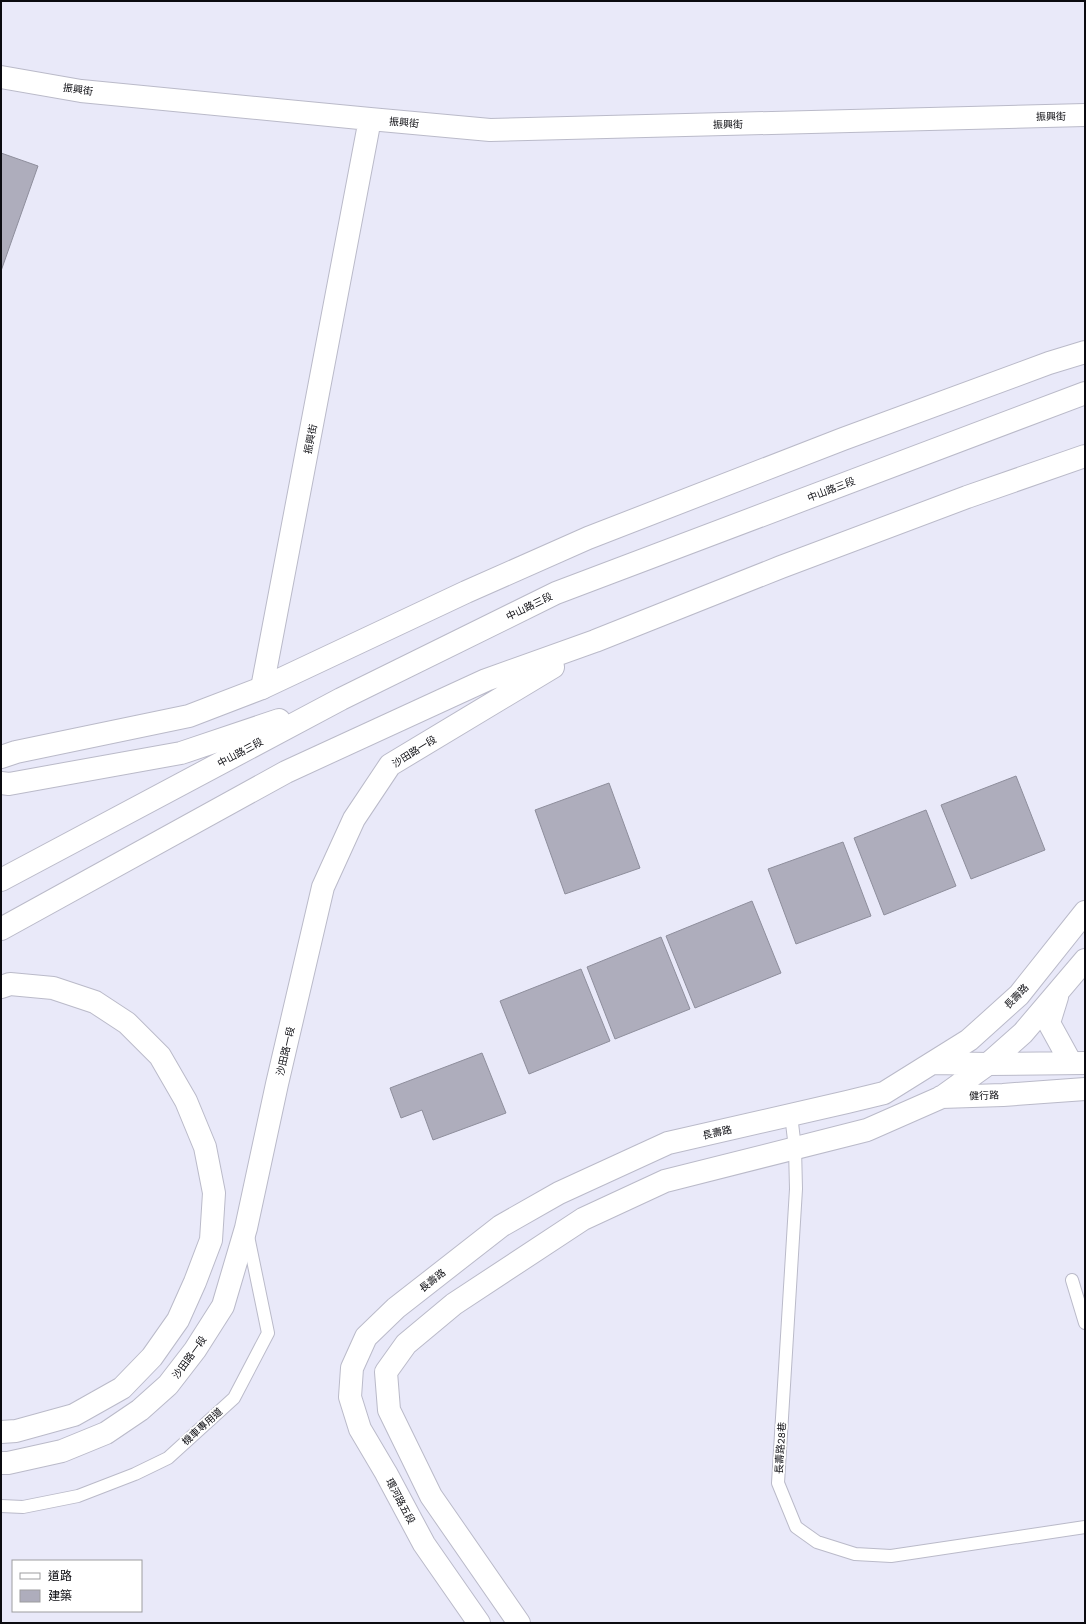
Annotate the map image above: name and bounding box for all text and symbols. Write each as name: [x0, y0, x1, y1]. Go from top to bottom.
street label: 振興街: [62, 82, 94, 97]
street label: 振興街: [1036, 111, 1066, 122]
street label: 振興街: [389, 116, 419, 129]
street label: 振興街: [713, 119, 743, 130]
street label: 振興街: [302, 423, 319, 455]
street label: 中山路三段: [806, 475, 856, 504]
street label: 中山路三段: [504, 591, 554, 622]
street label: 沙田路一段: [390, 734, 438, 769]
street label: 中山路三段: [216, 736, 265, 769]
street label: 長壽路: [1002, 982, 1031, 1011]
street label: 沙田路一段: [275, 1026, 296, 1077]
street label: 健行路: [969, 1089, 999, 1102]
street label: 長壽路: [701, 1124, 733, 1141]
street label: 長壽路: [417, 1267, 448, 1294]
street label: 沙田路一段: [170, 1334, 209, 1381]
street label: 機車專用道: [180, 1406, 225, 1447]
street label: 長壽路28巷: [773, 1422, 788, 1474]
street label: 環河路五段: [384, 1477, 417, 1526]
legend: [12, 1560, 142, 1612]
text: 道路: [48, 1569, 72, 1583]
text: 建築: [48, 1589, 72, 1603]

